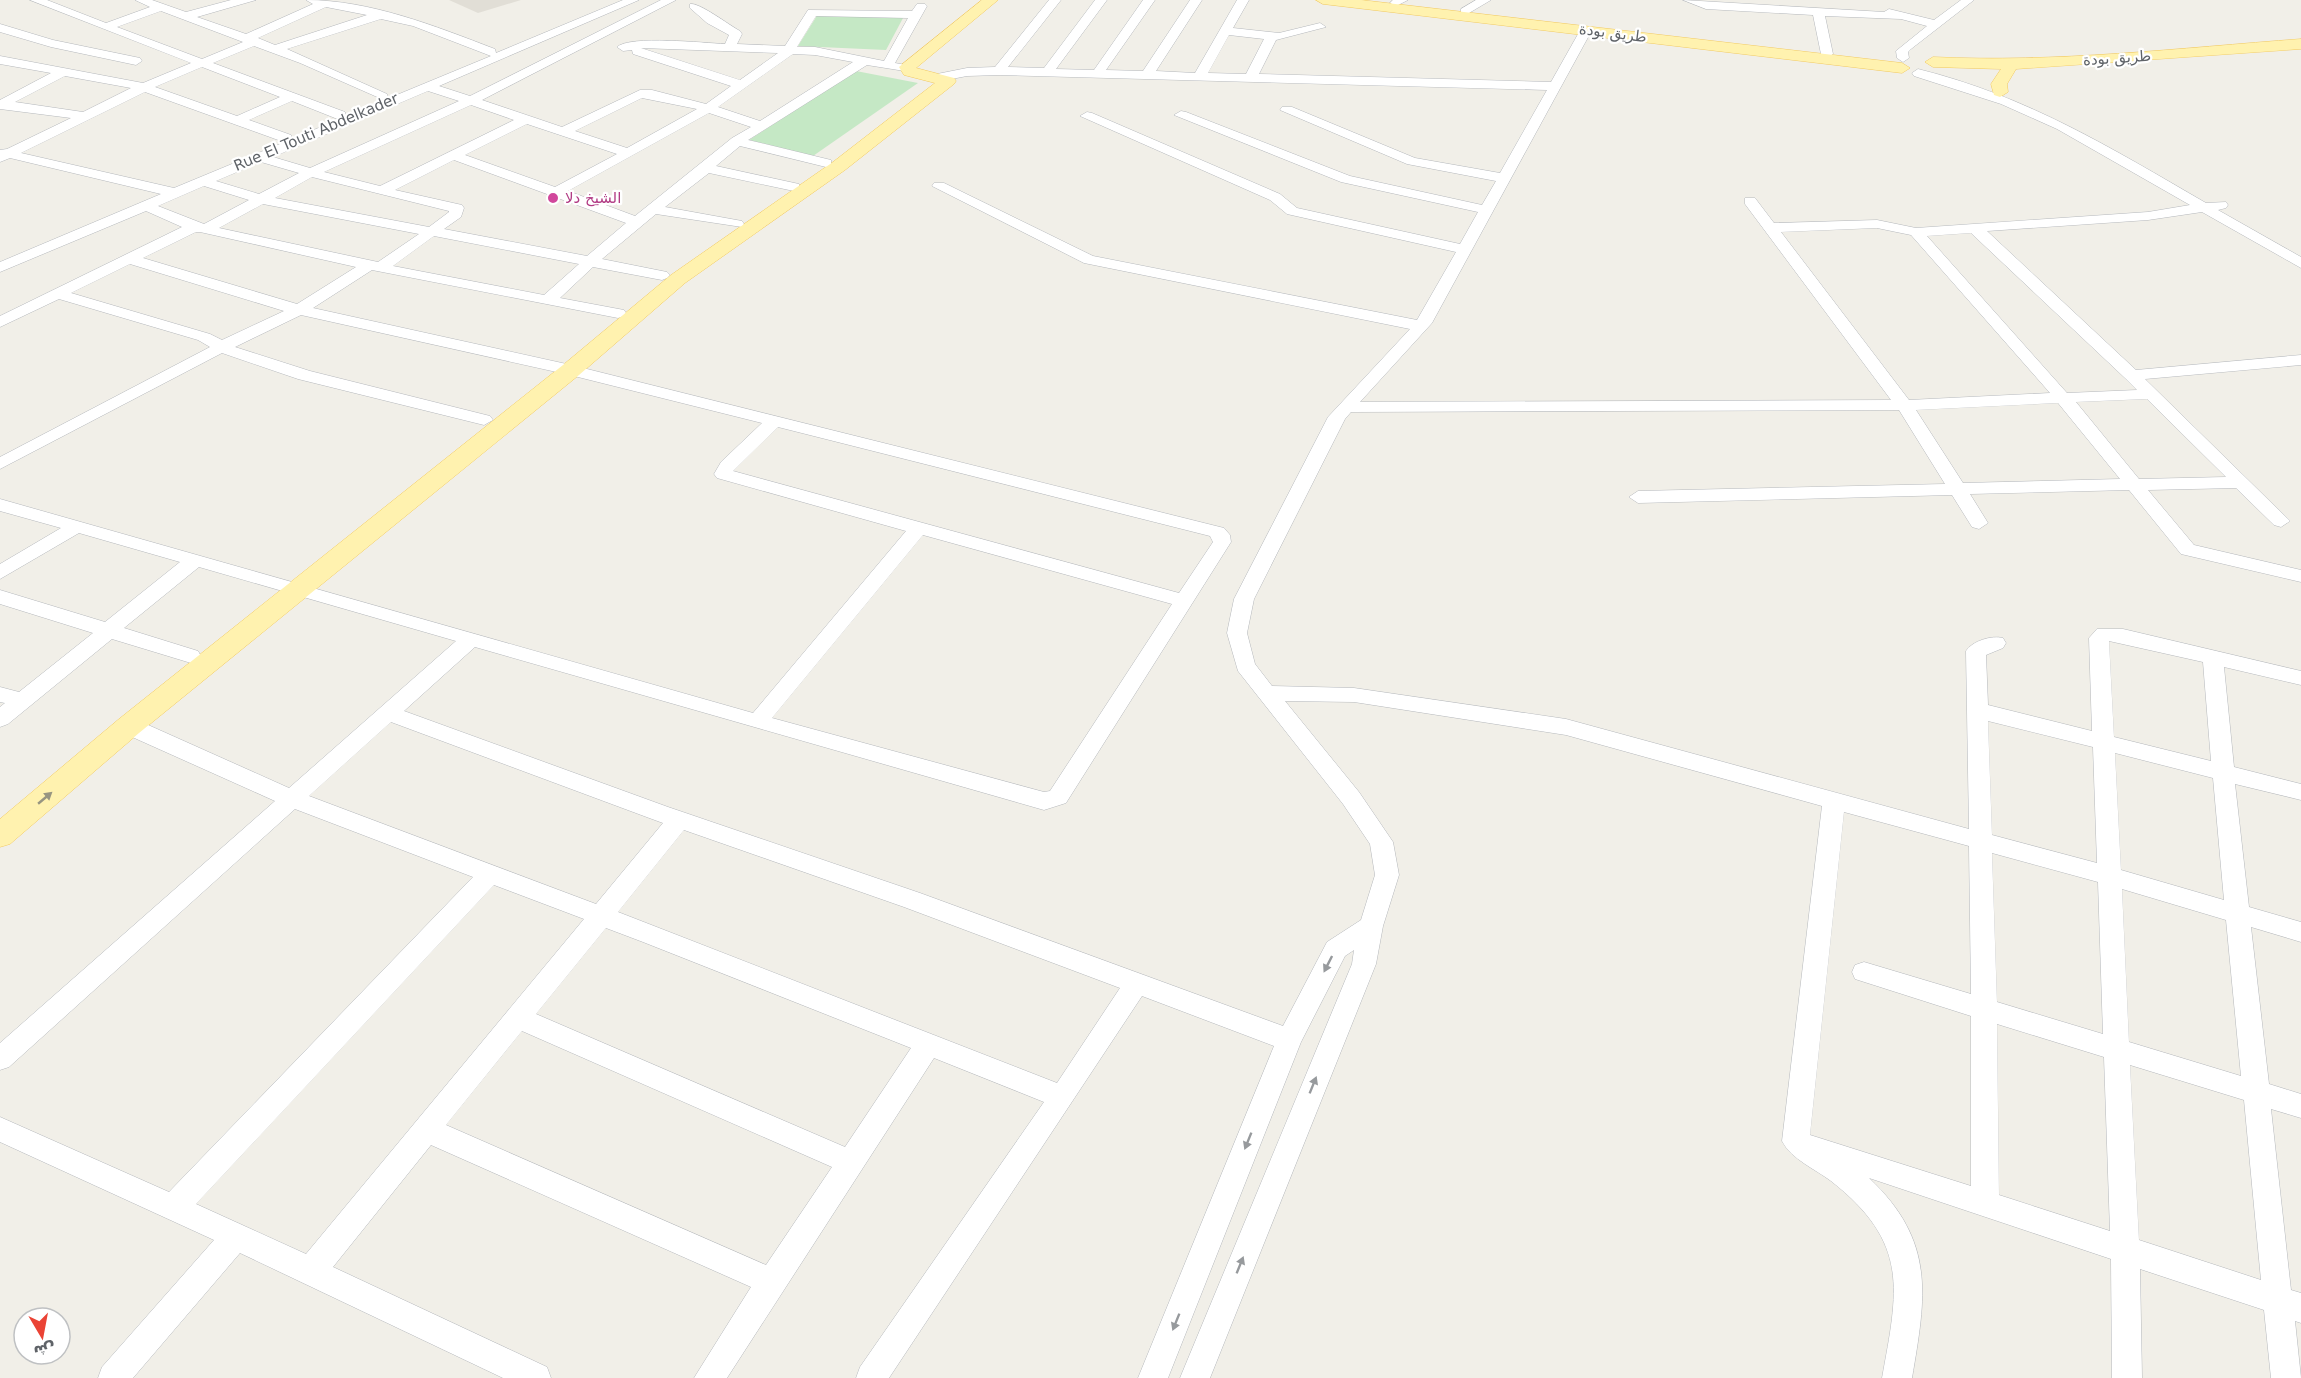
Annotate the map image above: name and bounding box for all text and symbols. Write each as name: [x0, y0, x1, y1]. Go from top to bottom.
street label: طريق بودة: [1578, 20, 1648, 46]
street label: طريق بودة: [2082, 47, 2152, 69]
street label: Rue El Touti Abdelkader: [231, 89, 402, 175]
place label: الشيخ دلا: [565, 189, 621, 207]
marker: الشيخ دلا: [546, 191, 560, 205]
one-way arrow: [37, 792, 52, 805]
one-way arrow: [1324, 955, 1333, 972]
one-way arrow: [1308, 1075, 1318, 1093]
one-way arrow: [1243, 1133, 1253, 1151]
one-way arrow: [1235, 1256, 1245, 1274]
north arrow: [12, 1306, 72, 1366]
one-way arrow: [1171, 1314, 1181, 1332]
text: ش: [32, 1339, 57, 1362]

